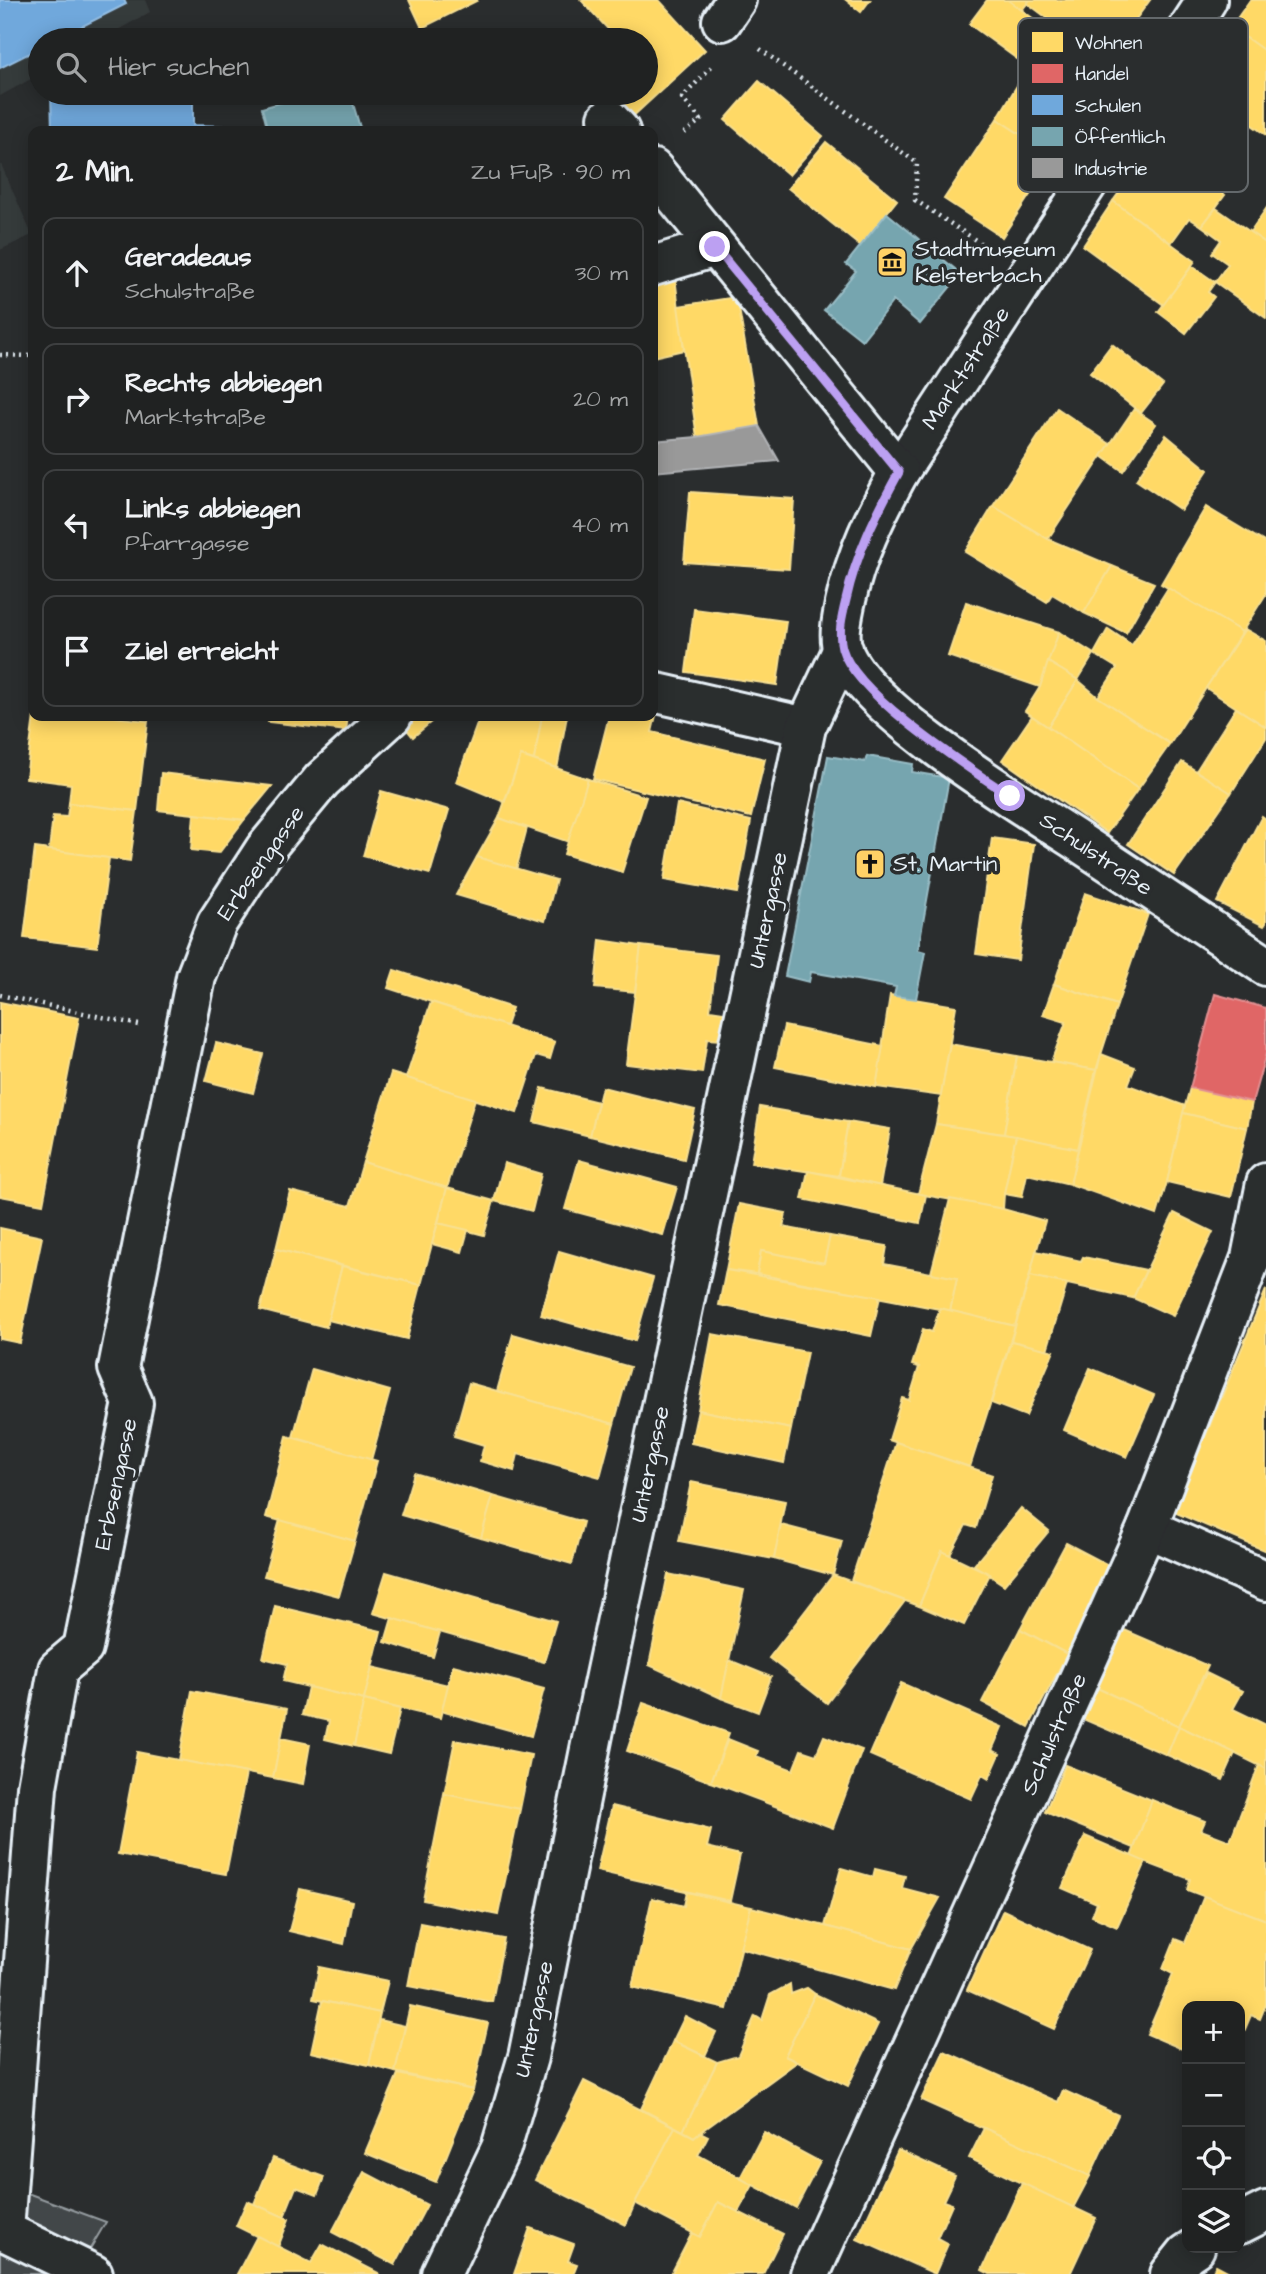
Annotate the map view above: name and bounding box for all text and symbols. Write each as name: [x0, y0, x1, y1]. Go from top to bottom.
legend: [1018, 18, 1248, 192]
search box: [28, 28, 658, 105]
text: Wohnen: [1075, 30, 1142, 57]
icon: search: [52, 48, 90, 86]
text: Hier suchen: [108, 49, 249, 85]
text: Handel: [1075, 61, 1129, 88]
text: Schulen: [1075, 93, 1141, 120]
text: Öffentlich: [1075, 124, 1166, 151]
text: 2 Min.: [56, 151, 134, 193]
text: Zu Fuß · 90 m: [471, 156, 630, 188]
text: Industrie: [1075, 156, 1148, 183]
route end: [699, 231, 730, 262]
place label: Stadtmuseum Kelsterbach: [915, 233, 1055, 291]
text: Geradeaus: [125, 239, 252, 275]
museum icon: Stadtmuseum Kelsterbach: [875, 245, 909, 279]
icon: ahead: [58, 254, 96, 292]
text: 30 m: [575, 257, 628, 289]
text: Schulstraße: [125, 275, 255, 307]
street label: Marktstraße: [914, 300, 1018, 436]
text: Rechts abbiegen: [125, 365, 322, 401]
icon: right: [58, 380, 96, 418]
text: 20 m: [573, 383, 628, 415]
text: Marktstraße: [125, 401, 266, 433]
text: Links abbiegen: [125, 491, 300, 527]
icon: left: [58, 506, 96, 544]
text: 40 m: [571, 509, 628, 541]
text: Pfarrgasse: [125, 527, 250, 559]
icon: arrive: [58, 632, 96, 670]
text: Ziel erreicht: [125, 633, 279, 669]
route start: [994, 780, 1025, 811]
street label: Erbsengasse: [210, 799, 313, 928]
street label: Schulstraße: [1033, 804, 1159, 904]
church icon: St. Martin: [853, 847, 887, 881]
place label: St. Martin: [893, 848, 997, 880]
street label: Untergasse: [740, 849, 797, 971]
street label: Untergasse: [622, 1403, 679, 1525]
street label: Erbsengasse: [86, 1415, 147, 1553]
street label: Schulstraße: [1013, 1668, 1095, 1800]
street label: Untergasse: [506, 1958, 563, 2080]
map controls: [1182, 2001, 1245, 2253]
button: +: [1182, 2001, 1245, 2064]
button: −: [1182, 2064, 1245, 2127]
button: locate: [1182, 2127, 1245, 2190]
button: layers: [1182, 2190, 1245, 2253]

